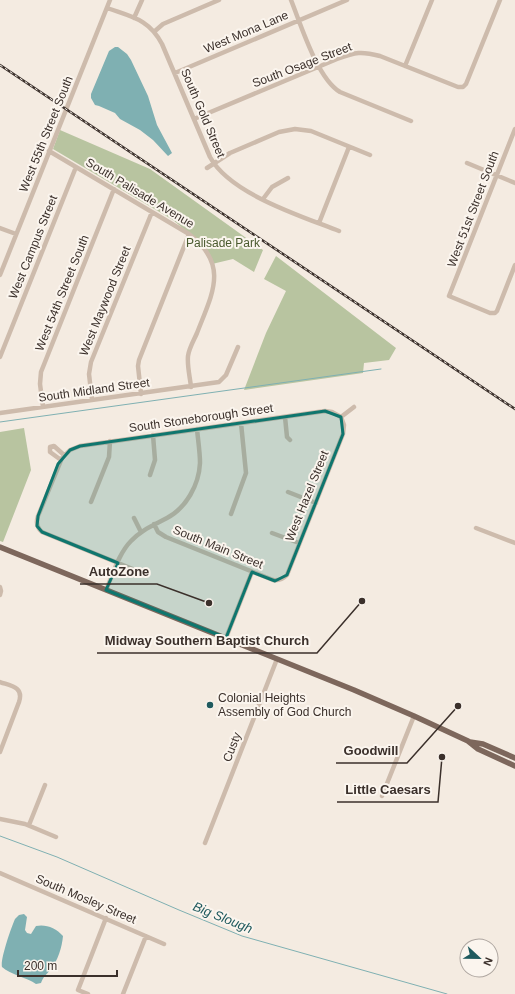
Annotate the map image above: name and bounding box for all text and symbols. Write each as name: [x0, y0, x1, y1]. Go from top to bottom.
street label: West Mona Lane: [202, 8, 291, 56]
street label: South Osage Street: [250, 39, 354, 90]
street label: South Gold Street: [178, 66, 228, 160]
street label: West 55th Street South: [16, 74, 76, 194]
street label: West 51st Street South: [444, 149, 502, 269]
street label: South Palisade Avenue: [83, 155, 197, 231]
street label: West Campus Street: [6, 193, 60, 301]
street label: West 54th Street South: [32, 233, 92, 353]
park label: Palisade Park: [186, 236, 261, 250]
street label: West Maywood Street: [77, 243, 134, 358]
street label: South Midland Street: [38, 375, 151, 405]
street label: South Stoneborough Street: [128, 401, 275, 435]
street label: West Hazel Street: [282, 448, 332, 543]
street label: South Main Street: [171, 523, 266, 572]
callout: AutoZone: [80, 559, 157, 584]
text: AutoZone: [89, 564, 149, 579]
callout: Midway Southern Baptist Church: [97, 628, 317, 653]
text: Midway Southern Baptist Church: [105, 633, 309, 648]
place label: Colonial Heights Assembly of God Church: [218, 691, 351, 719]
marker: Colonial Heights Assembly of God Church: [205, 700, 215, 710]
street label: Custy: [220, 730, 244, 764]
callout: Goodwill: [336, 738, 407, 763]
text: Goodwill: [344, 743, 398, 758]
callout: Little Caesars: [337, 777, 438, 802]
text: Little Caesars: [345, 782, 431, 797]
street label: South Mosley Street: [34, 871, 139, 927]
water label: Big Slough: [191, 899, 255, 936]
north arrow: [459, 938, 499, 978]
scale bar: [18, 952, 117, 978]
text: N: [481, 956, 495, 968]
text: 200 m: [24, 959, 57, 973]

